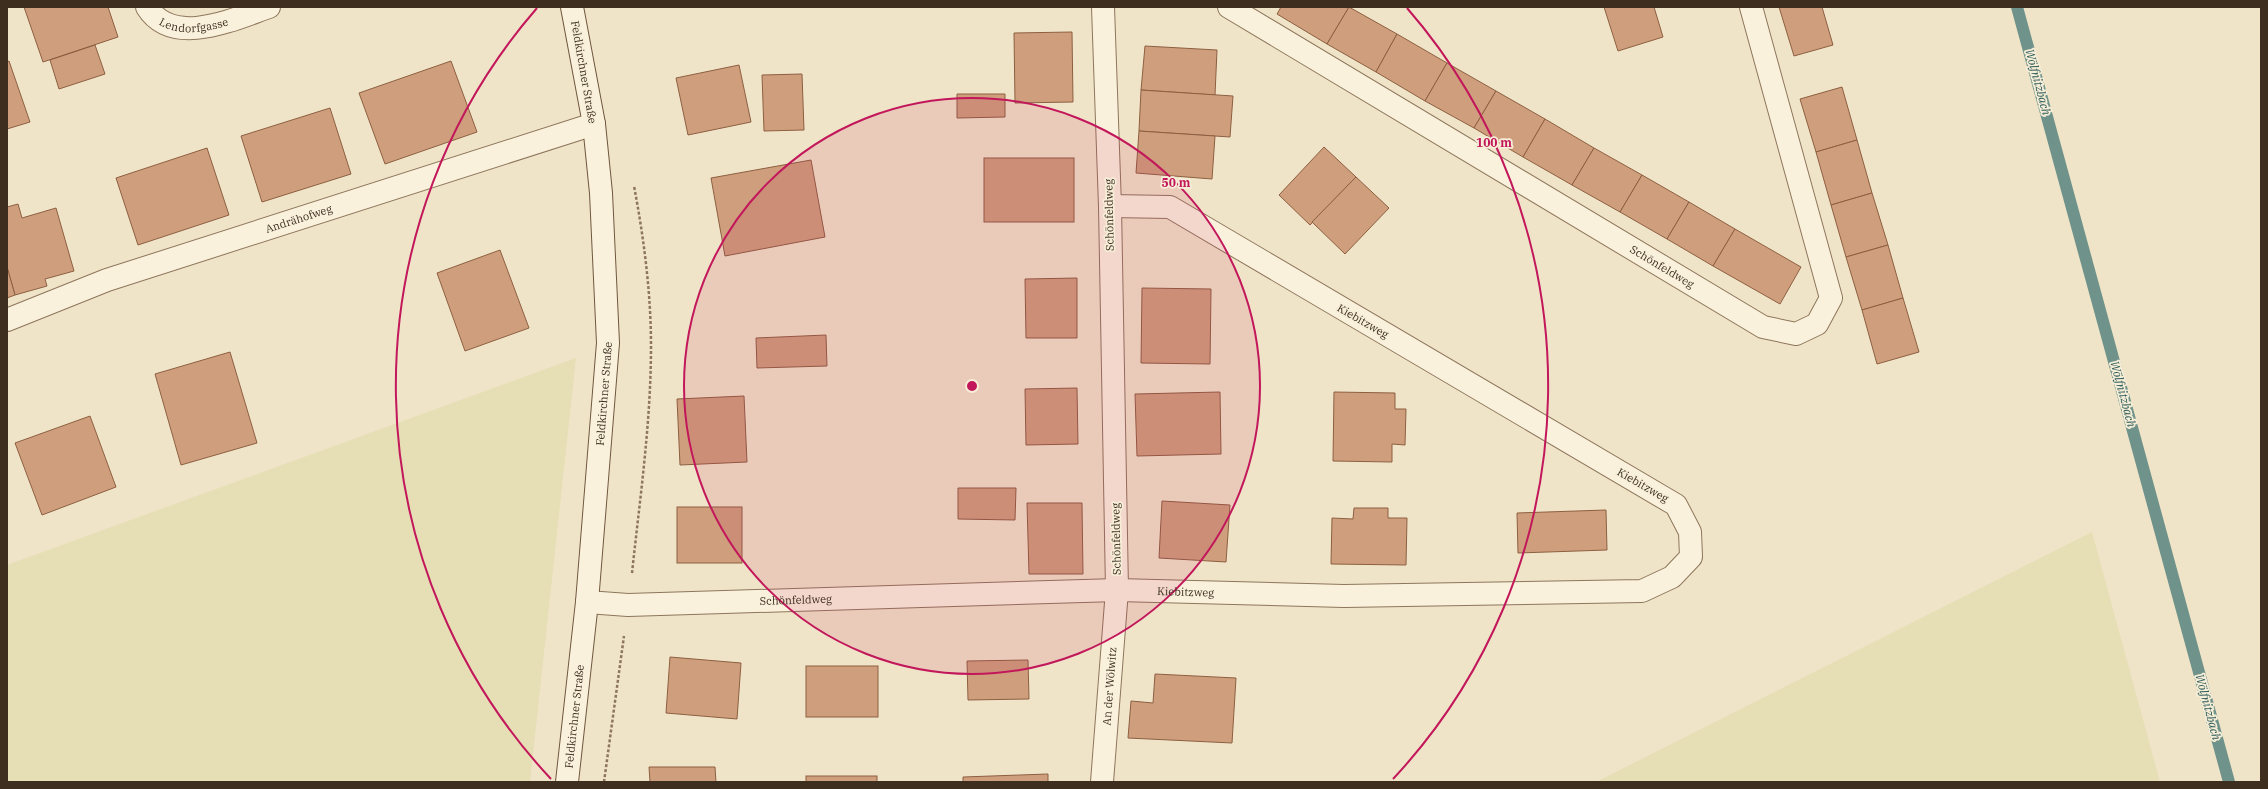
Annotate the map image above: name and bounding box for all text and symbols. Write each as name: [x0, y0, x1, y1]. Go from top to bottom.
street label: Lendorfgasse: [157, 15, 230, 35]
street label: Feldkirchner Straße: [568, 19, 600, 125]
water label: Wölfnitzbach: [2022, 47, 2055, 117]
text: 100 m: [1476, 135, 1512, 150]
text: 50 m: [1162, 175, 1191, 190]
street label: Schönfeldweg: [1101, 179, 1117, 251]
street label: Andrähofweg: [264, 201, 334, 236]
street label: Schönfeldweg: [1628, 242, 1697, 291]
street label: Kiebitzweg: [1335, 301, 1391, 341]
street label: Feldkirchner Straße: [593, 341, 615, 446]
water label: Wölfnitzbach: [2107, 359, 2140, 429]
centre of rings: [965, 379, 979, 393]
street label: Kiebitzweg: [1615, 465, 1671, 505]
street label: Schönfeldweg: [1108, 503, 1124, 575]
street label: Kiebitzweg: [1157, 584, 1214, 600]
street label: Schönfeldweg: [759, 592, 832, 608]
street label: An der Wölwitz: [1099, 646, 1120, 726]
street label: Feldkirchner Straße: [562, 664, 587, 769]
water label: Wölfnitzbach: [2192, 672, 2225, 742]

